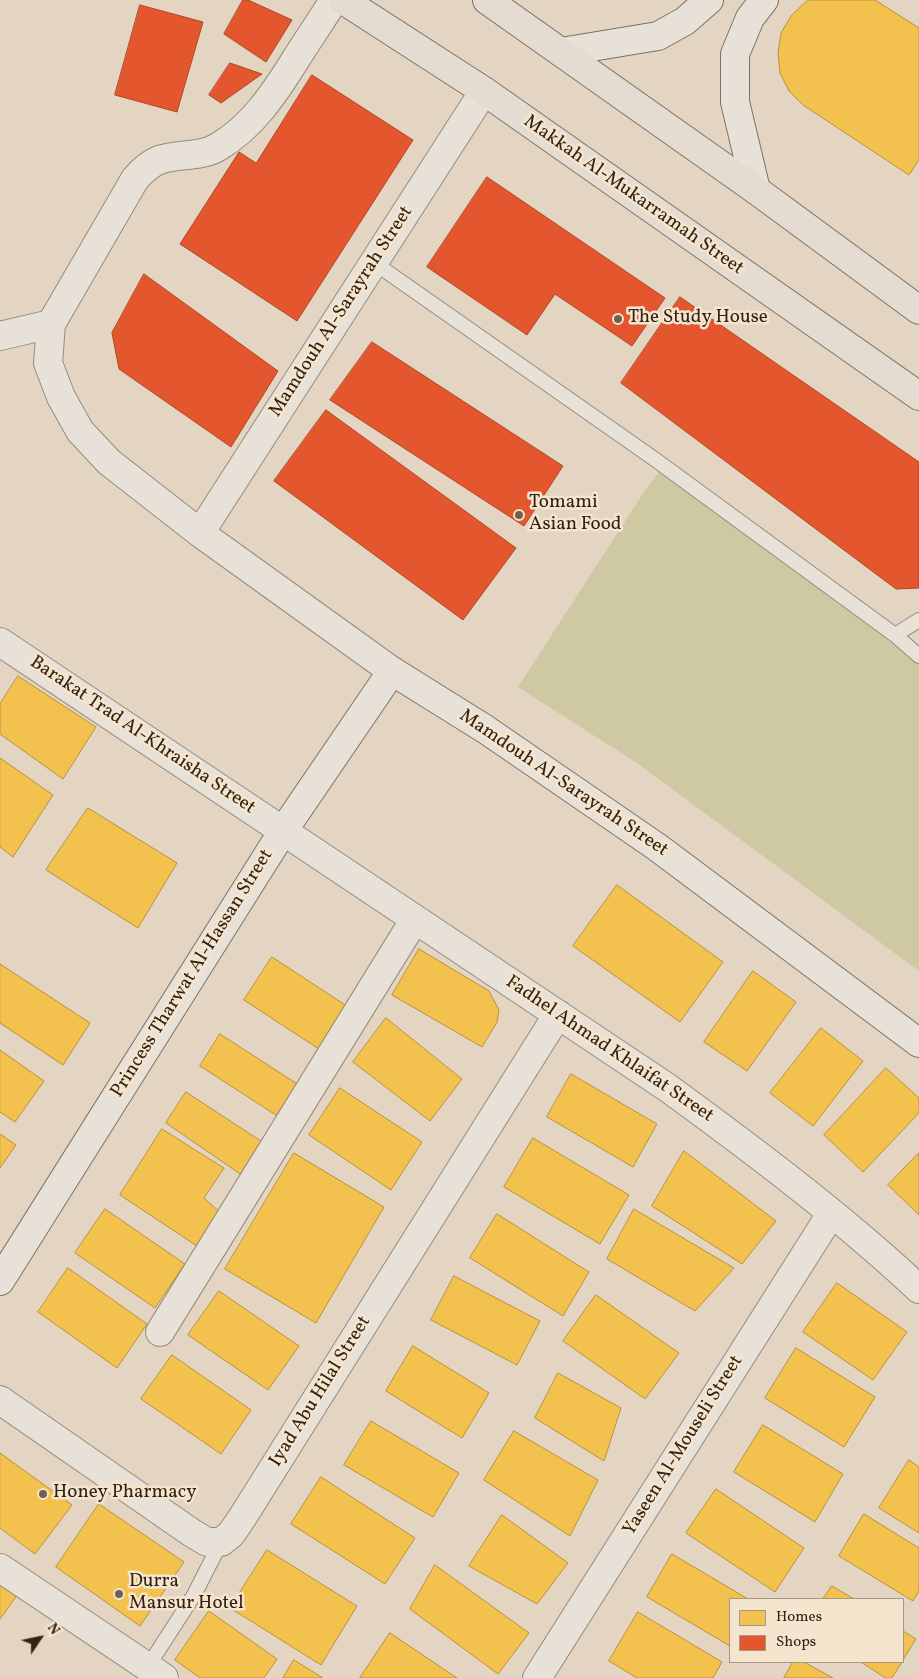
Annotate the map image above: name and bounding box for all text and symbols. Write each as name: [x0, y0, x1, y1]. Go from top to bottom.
street label: Makkah Al-Mukarramah Street: [519, 111, 747, 281]
street label: Mamdouh Al-Sarayrah Street: [265, 202, 419, 422]
place label: The Study House: [628, 308, 768, 330]
marker: The Study House: [612, 313, 624, 325]
place label: Tomami Asian Food: [529, 493, 621, 537]
marker: Tomami Asian Food: [513, 509, 525, 521]
street label: Barakat Trad Al-Khraisha Street: [25, 652, 259, 820]
street label: Mamdouh Al-Sarayrah Street: [454, 705, 672, 863]
street label: Princess Tharwat Al-Hassan Street: [107, 846, 279, 1102]
street label: Fadhel Ahmad Khlaifat Street: [501, 972, 717, 1128]
street label: Iyad Abu Hilal Street: [265, 1312, 377, 1472]
street label: Yaseen Al-Mouseli Street: [619, 1352, 749, 1540]
place label: Honey Pharmacy: [53, 1483, 196, 1505]
marker: Honey Pharmacy: [37, 1488, 49, 1500]
place label: Durra Mansur Hotel: [129, 1572, 244, 1616]
marker: Durra Mansur Hotel: [113, 1588, 125, 1600]
legend: [729, 1598, 904, 1663]
text: Homes: [776, 1607, 822, 1628]
north arrow: [15, 1613, 65, 1663]
text: N: [42, 1620, 64, 1639]
text: Shops: [776, 1632, 816, 1653]

